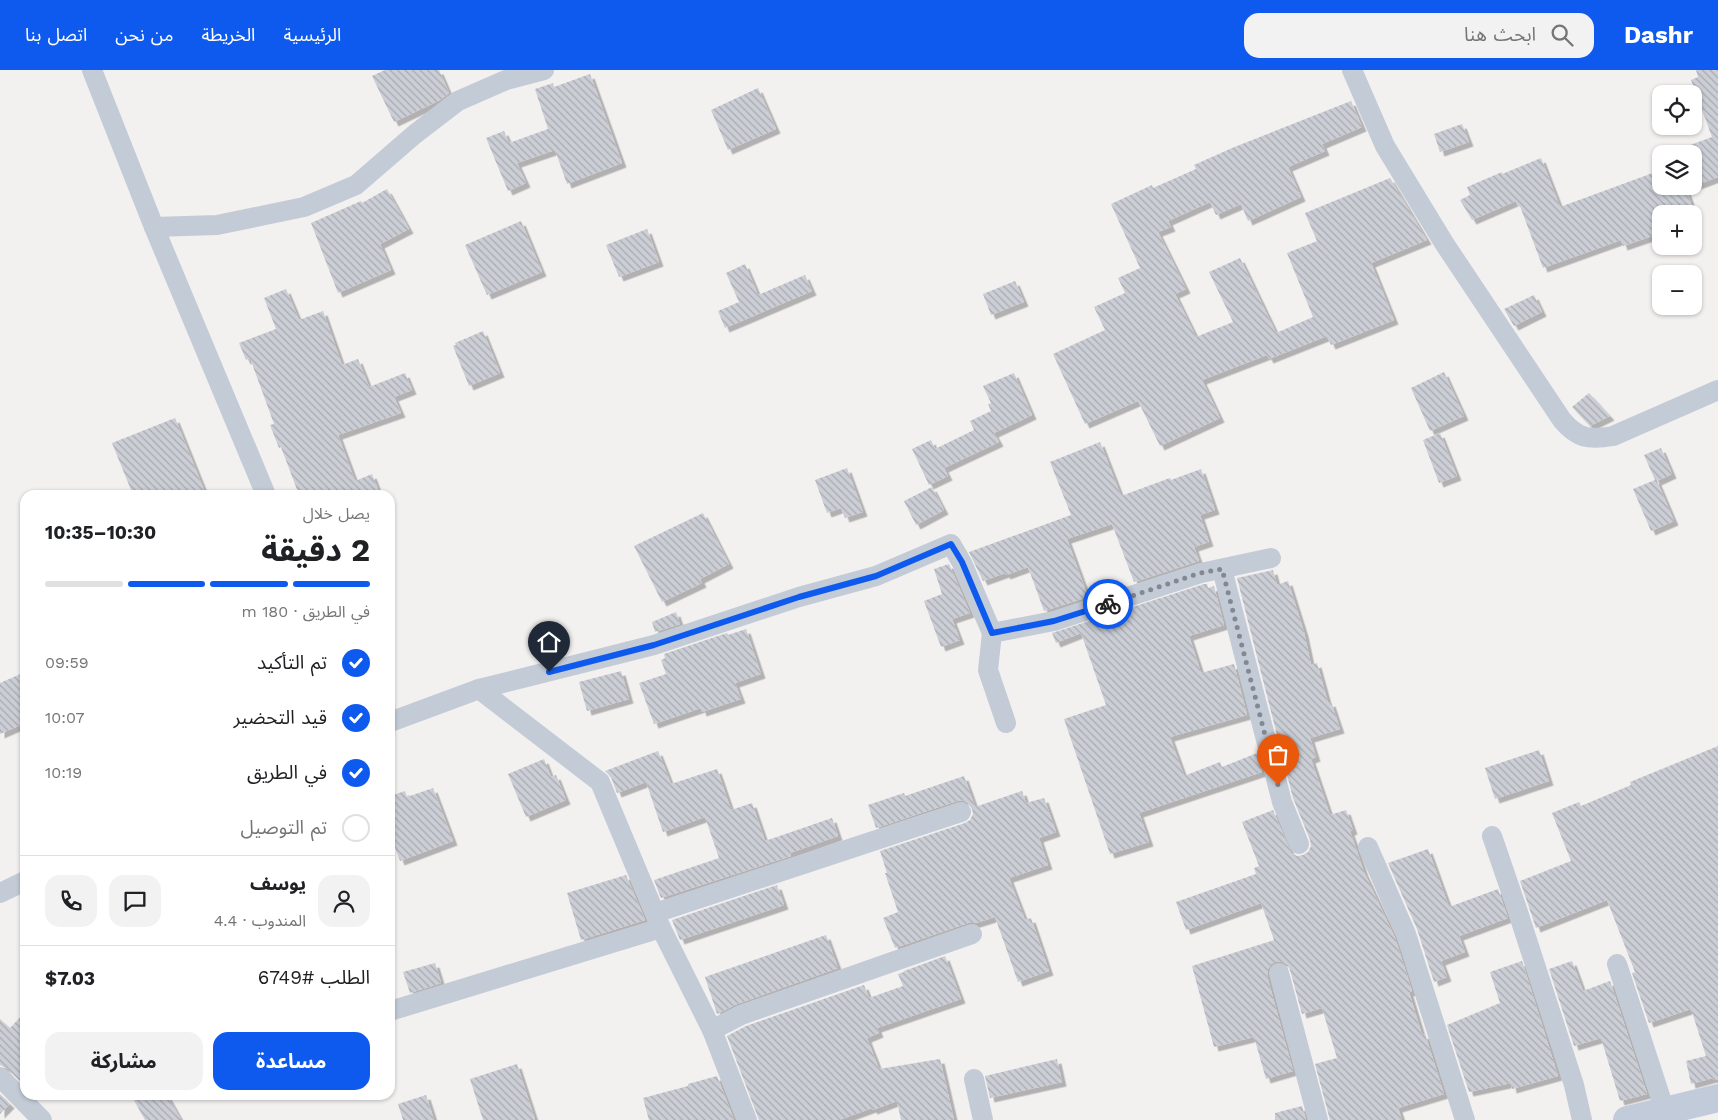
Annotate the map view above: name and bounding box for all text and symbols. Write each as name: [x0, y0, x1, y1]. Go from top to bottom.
search box: [1244, 13, 1594, 58]
icon: search: [1548, 21, 1576, 49]
text: Dashr: [1624, 21, 1693, 49]
text: ابحث هنا: [1464, 23, 1536, 46]
text: اتصل بنا: [25, 24, 87, 45]
text: من نحن: [115, 24, 173, 45]
text: الخريطة: [201, 24, 255, 45]
text: الرئيسية: [283, 24, 341, 45]
map controls: [1652, 85, 1702, 315]
button: locate: [1652, 85, 1702, 135]
button: layers: [1652, 145, 1702, 195]
button: +: [1652, 205, 1702, 255]
button: −: [1652, 265, 1702, 315]
text: يصل خلال: [303, 504, 370, 523]
text: 10:30–10:35: [45, 521, 156, 544]
text: 2 دقيقة: [261, 531, 370, 569]
courier: [1083, 579, 1133, 629]
icon: bike: [1094, 590, 1122, 618]
text: في الطريق · 180 m: [241, 602, 370, 621]
pin: [528, 621, 570, 672]
icon: home: [535, 628, 563, 656]
icon: check: [342, 649, 370, 677]
text: تم التأكيد: [257, 651, 327, 674]
text: 09:59: [45, 653, 89, 672]
icon: check: [342, 704, 370, 732]
text: قيد التحضير: [234, 706, 327, 729]
text: 10:07: [45, 708, 85, 727]
pin: [1257, 734, 1299, 785]
icon: bag: [1264, 741, 1292, 769]
icon: check: [342, 759, 370, 787]
text: في الطريق: [247, 761, 327, 784]
text: 10:19: [45, 763, 82, 782]
text: تم التوصيل: [241, 816, 327, 839]
text: يوسف: [250, 872, 306, 895]
button: phone: [45, 875, 97, 927]
button: chat: [109, 875, 161, 927]
button: person: [318, 875, 370, 927]
text: المندوب · 4.4: [214, 911, 306, 930]
text: الطلب #6749: [258, 966, 370, 989]
text: $7.03: [45, 967, 95, 990]
button: مشاركة: [45, 1032, 203, 1090]
button: مساعدة: [213, 1032, 370, 1090]

